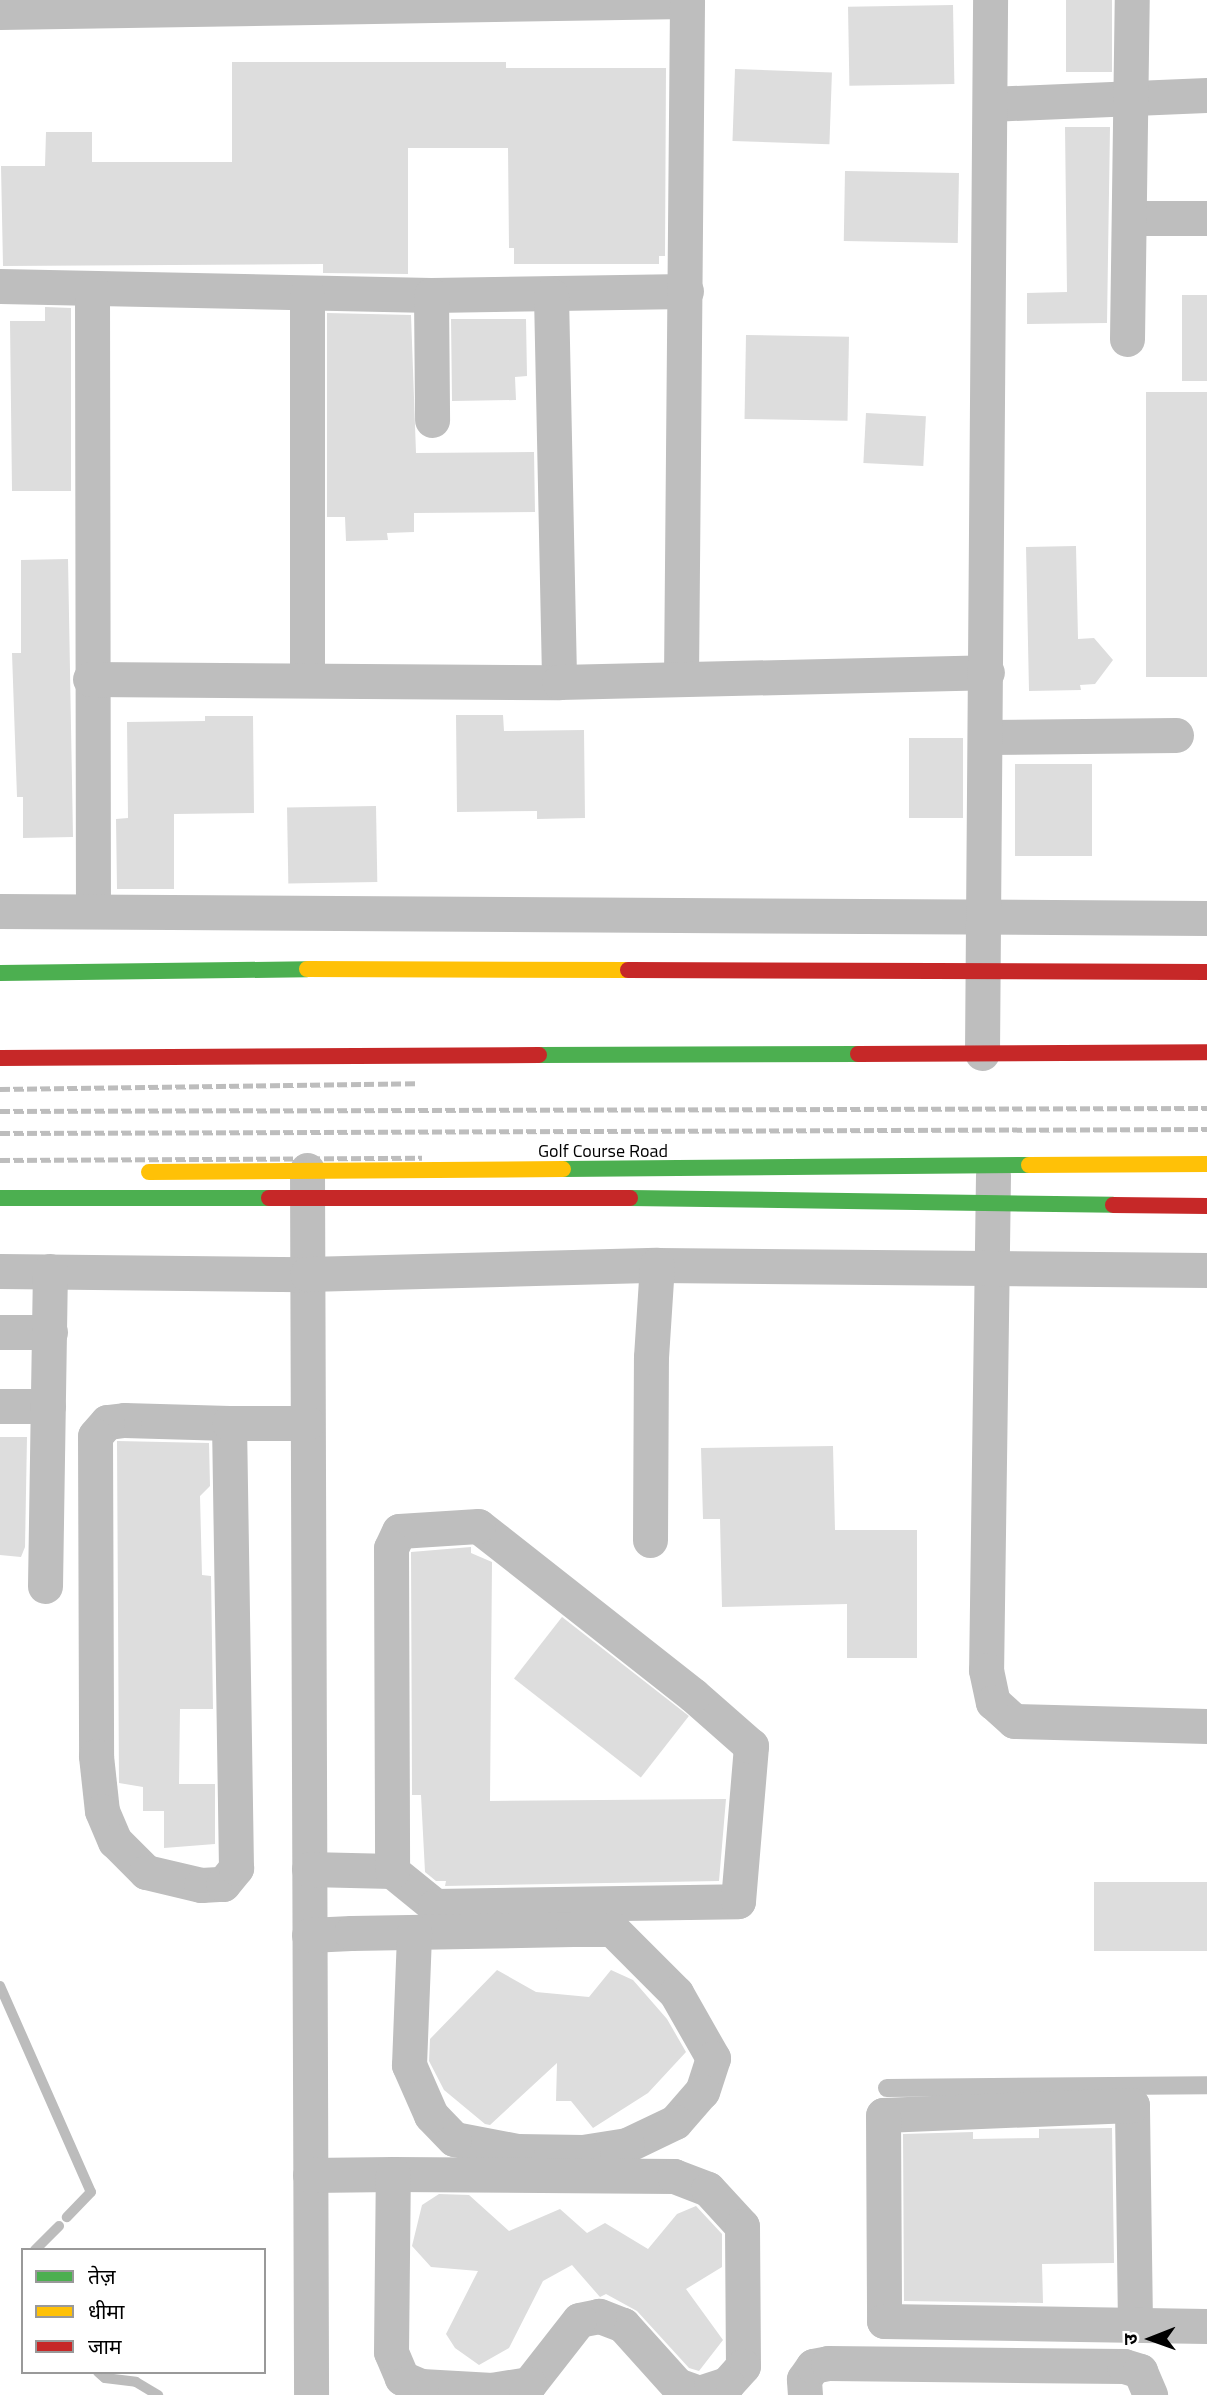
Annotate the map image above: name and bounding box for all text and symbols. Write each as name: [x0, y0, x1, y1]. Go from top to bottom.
street label: Golf Course Road: [538, 1140, 668, 1162]
legend: [21, 2248, 266, 2374]
text: तेज़: [88, 2260, 116, 2292]
text: धीमा: [88, 2295, 124, 2327]
north arrow: [1116, 2304, 1186, 2374]
text: जाम: [88, 2330, 122, 2362]
text: उ: [1115, 2334, 1144, 2345]

